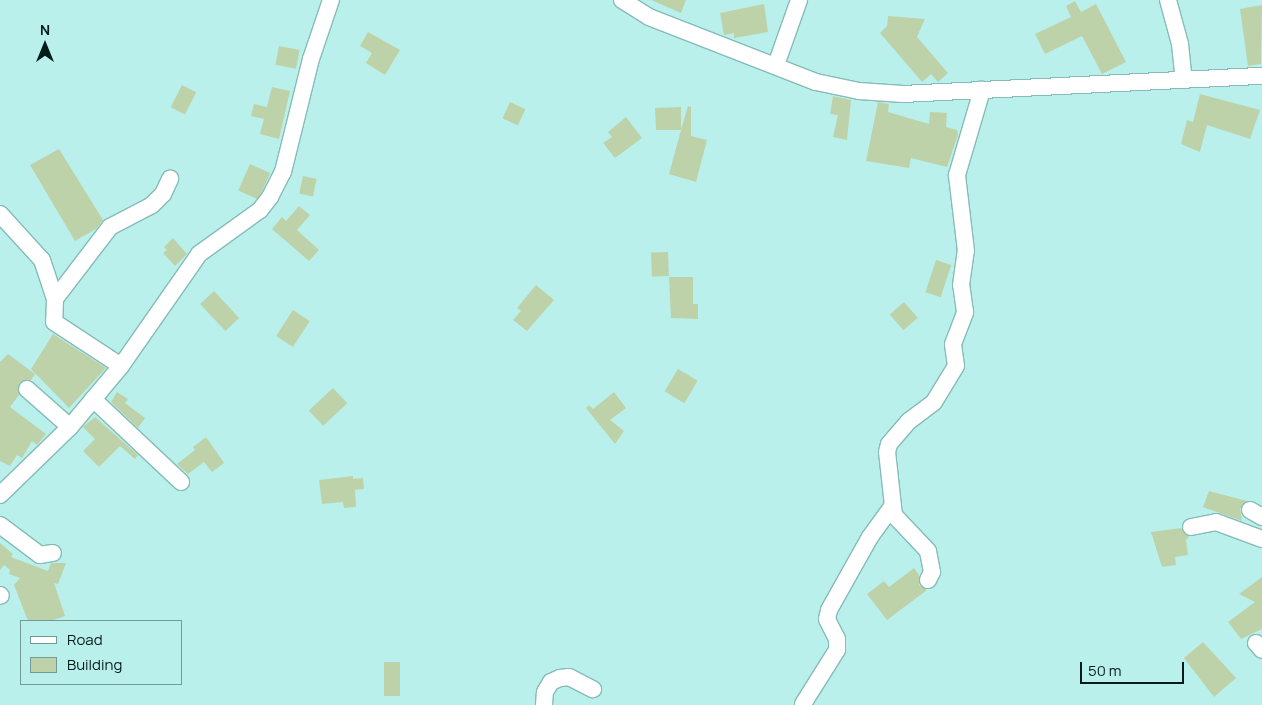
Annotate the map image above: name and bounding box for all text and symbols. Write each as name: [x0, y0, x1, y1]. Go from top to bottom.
north arrow: [20, 20, 70, 70]
text: N: [40, 20, 50, 39]
legend: [20, 620, 182, 685]
text: Road: [67, 629, 103, 650]
scale bar: [1082, 652, 1186, 684]
text: Building: [67, 654, 122, 675]
text: 50 m: [1088, 660, 1122, 681]

